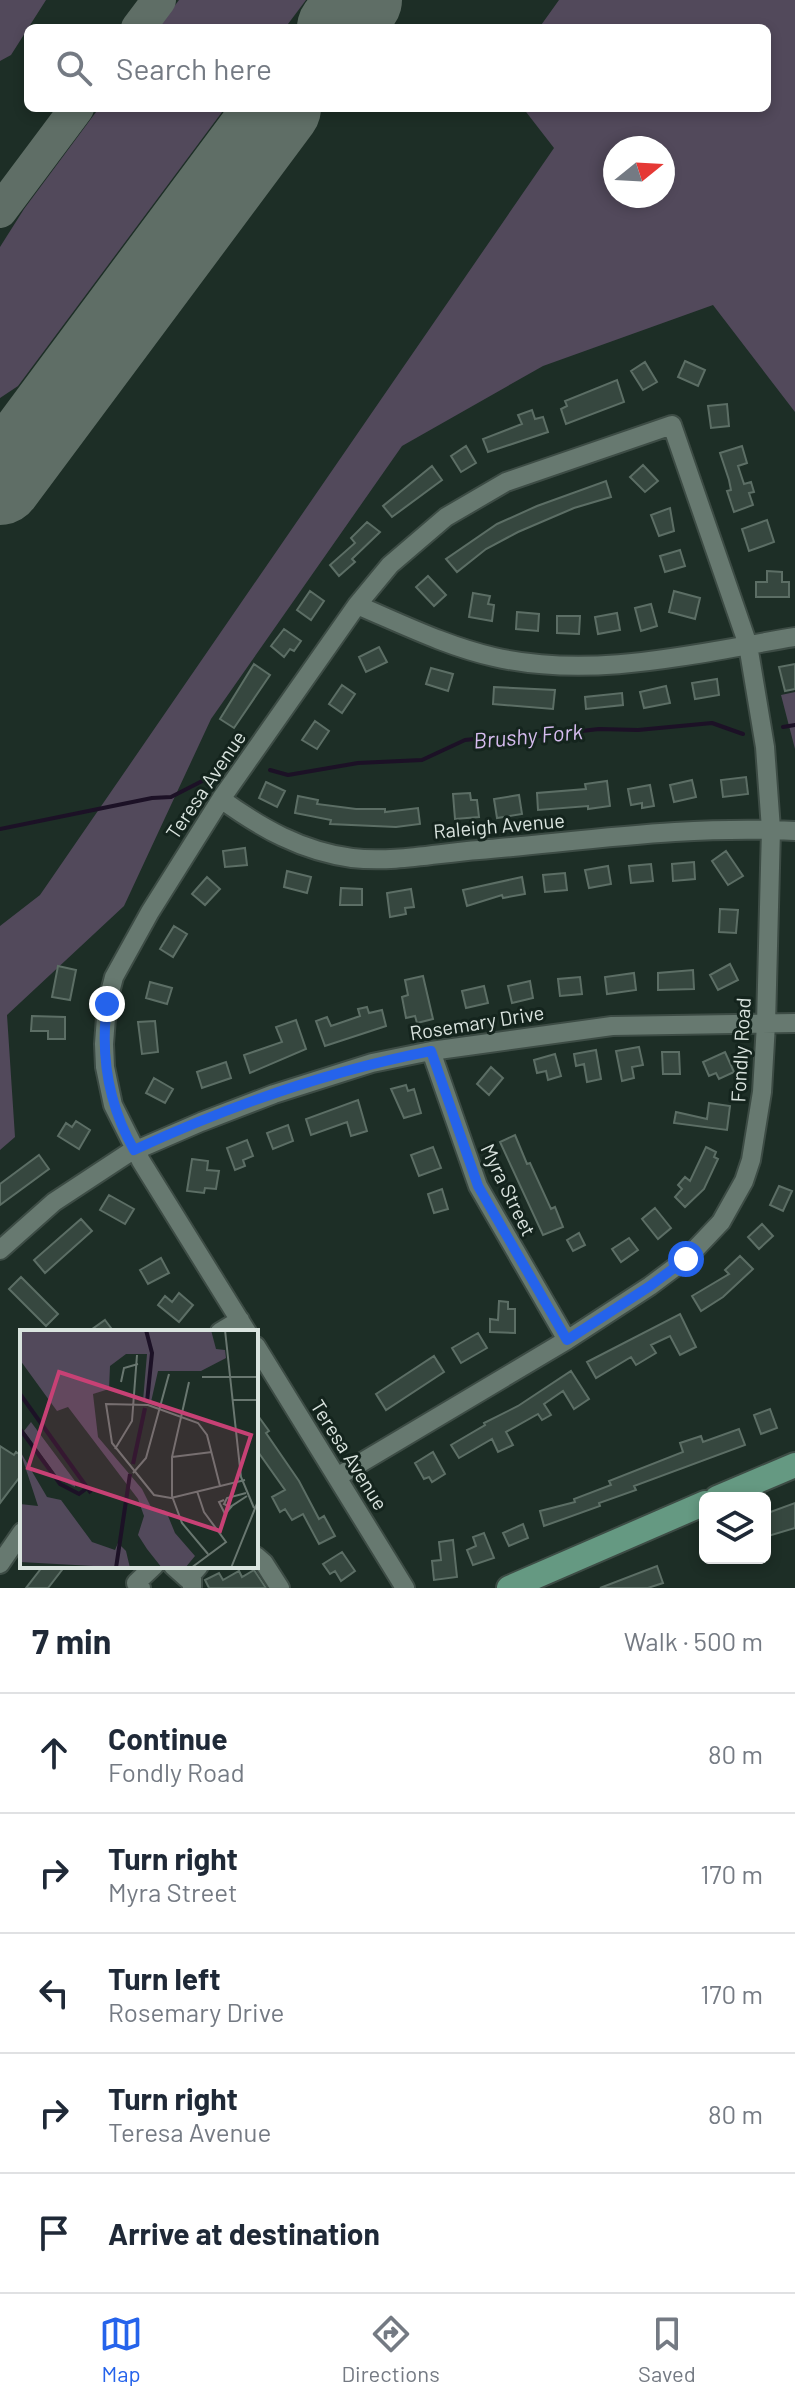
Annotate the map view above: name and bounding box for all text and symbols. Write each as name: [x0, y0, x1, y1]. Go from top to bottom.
search box: [24, 24, 771, 112]
icon: search: [52, 46, 96, 90]
text: Search here: [116, 50, 272, 86]
north arrow: [603, 136, 675, 208]
water label: Brushy Fork: [472, 717, 584, 753]
street label: Teresa Avenue: [160, 726, 250, 843]
street label: Raleigh Avenue: [432, 807, 566, 843]
route end: [89, 986, 125, 1022]
street label: Fondly Road: [725, 997, 755, 1103]
street label: Rosemary Drive: [408, 1000, 546, 1044]
street label: Myra Street: [476, 1140, 542, 1240]
route start: [668, 1241, 704, 1277]
inset map: [20, 1330, 258, 1568]
street label: Teresa Avenue: [306, 1395, 393, 1514]
map controls: [699, 1492, 771, 1564]
button: layers: [699, 1492, 771, 1564]
text: 7 min: [32, 1620, 111, 1661]
text: Walk · 500 m: [624, 1625, 763, 1656]
text: Continue: [108, 1720, 228, 1756]
icon: ahead: [32, 1731, 76, 1775]
text: 80 m: [708, 1738, 763, 1769]
text: Fondly Road: [108, 1756, 245, 1787]
text: Turn right: [108, 1840, 238, 1876]
icon: right: [32, 1851, 76, 1895]
text: 170 m: [700, 1858, 763, 1889]
text: Myra Street: [108, 1876, 237, 1907]
text: Turn left: [108, 1960, 221, 1996]
icon: left: [32, 1971, 76, 2015]
text: 170 m: [700, 1978, 763, 2009]
text: Rosemary Drive: [108, 1996, 284, 2027]
text: Turn right: [108, 2080, 238, 2116]
icon: right: [32, 2091, 76, 2135]
text: 80 m: [708, 2098, 763, 2129]
text: Teresa Avenue: [108, 2116, 271, 2147]
icon: arrive: [32, 2211, 76, 2255]
text: Arrive at destination: [108, 2215, 380, 2251]
tab: Map: [99, 2312, 143, 2386]
tab: Directions: [341, 2312, 440, 2386]
tab: Saved: [638, 2312, 696, 2386]

